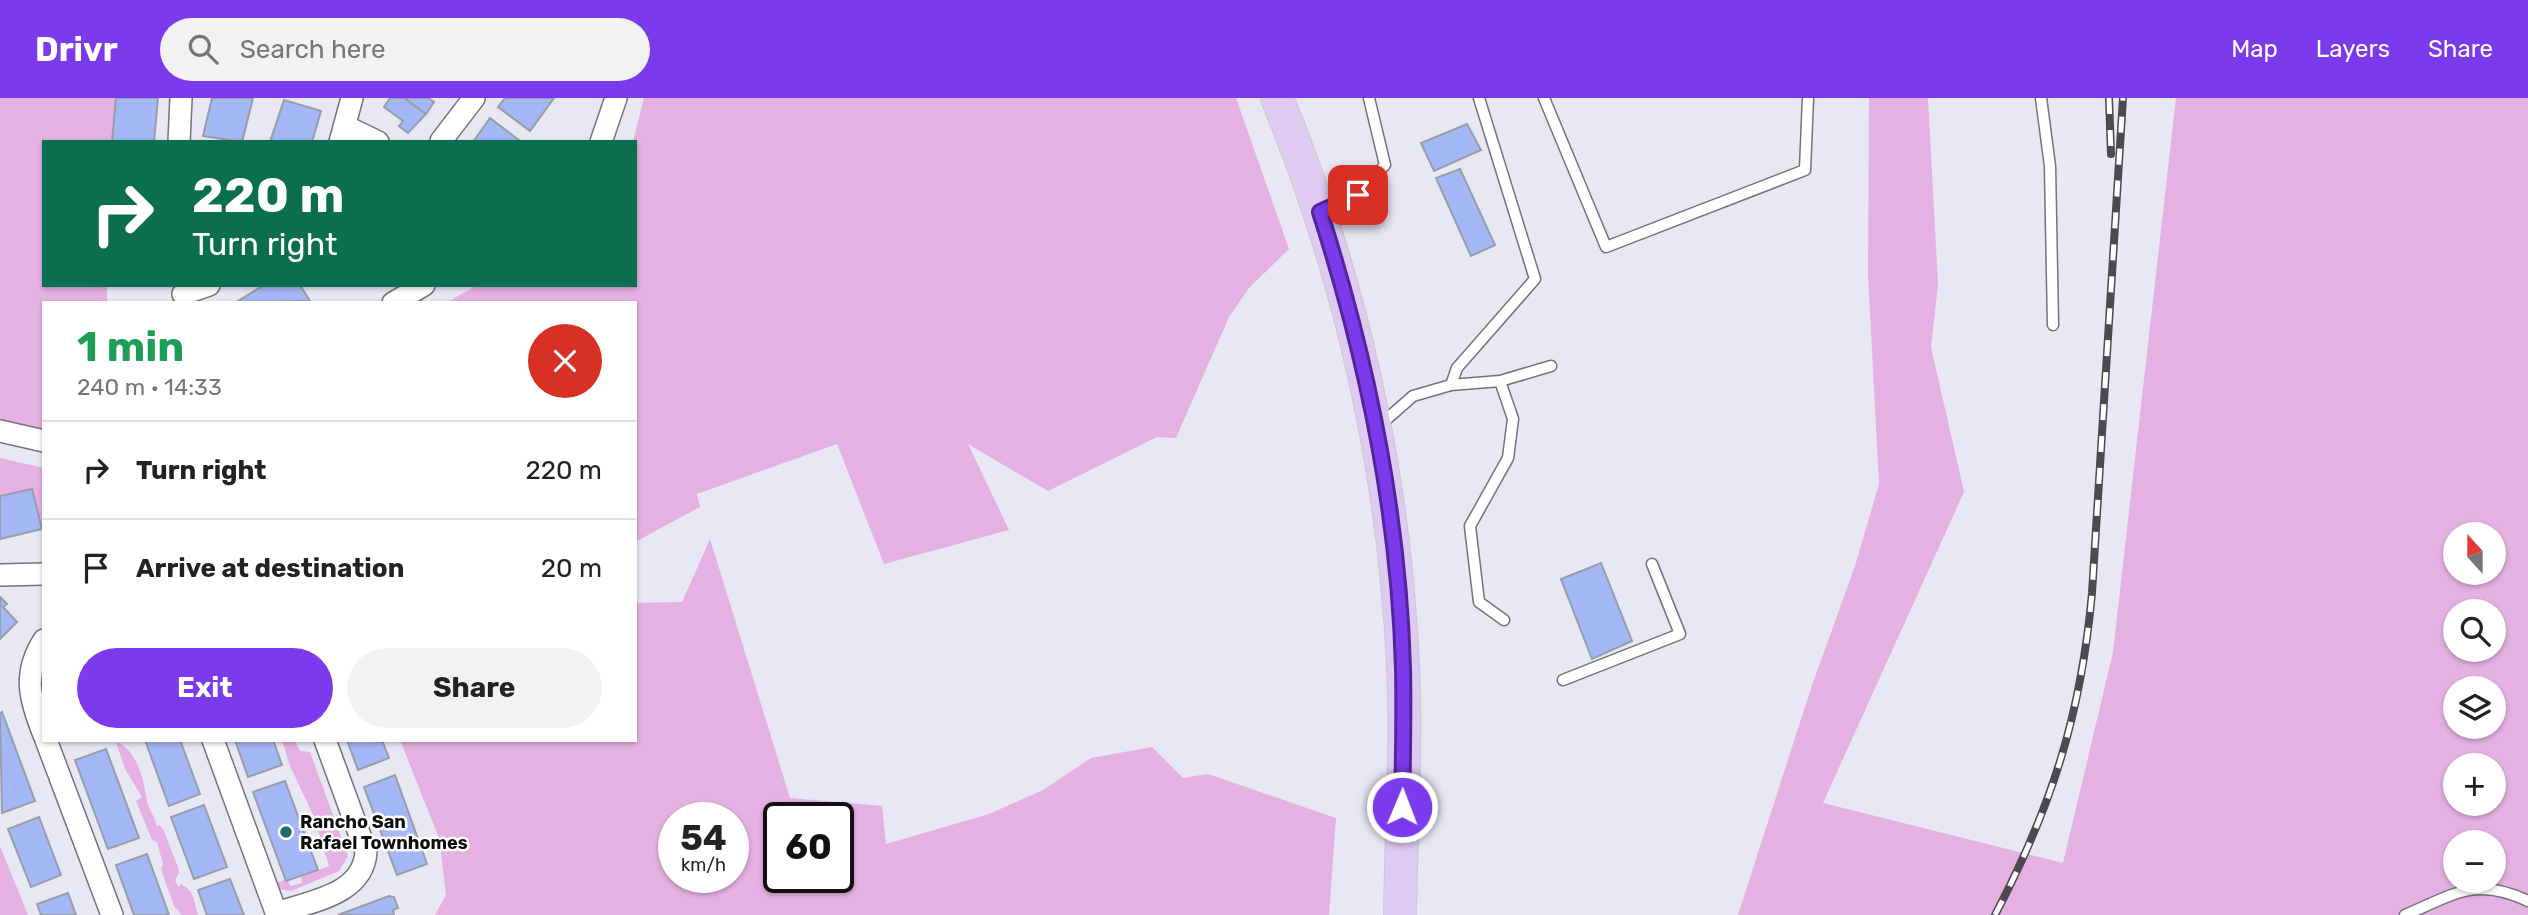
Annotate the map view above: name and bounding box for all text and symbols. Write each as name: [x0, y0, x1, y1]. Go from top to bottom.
search box: [160, 18, 650, 81]
text: Drivr: [35, 30, 118, 69]
icon: search: [184, 30, 222, 68]
text: Search here: [240, 34, 386, 65]
text: Map: [2231, 35, 2278, 63]
text: Layers: [2316, 35, 2390, 63]
text: Share: [2428, 35, 2493, 63]
pin: [1328, 165, 1388, 225]
text: 220 m: [192, 166, 344, 224]
icon: right: [77, 168, 168, 259]
icon: arrive: [1339, 176, 1377, 214]
text: Turn right: [192, 225, 337, 263]
text: 1 min: [77, 322, 184, 372]
button: close: [528, 324, 602, 398]
text: 240 m · 14:33: [77, 373, 222, 401]
icon: right: [77, 451, 115, 489]
text: Turn right: [136, 455, 266, 486]
text: 220 m: [525, 455, 602, 486]
north arrow: [2443, 522, 2506, 584]
map controls: [2443, 522, 2506, 893]
icon: arrive: [77, 549, 115, 587]
text: Arrive at destination: [136, 553, 404, 584]
text: 20 m: [541, 553, 602, 584]
button: search: [2443, 599, 2506, 662]
button: Exit: [77, 648, 333, 728]
button: Share: [347, 648, 602, 728]
button: layers: [2443, 676, 2506, 739]
button: +: [2443, 753, 2506, 816]
position arrow: [1365, 770, 1439, 844]
speed limit sign: 60: [763, 802, 854, 893]
place label: Rancho San Rafael Townhomes: [300, 811, 468, 854]
text: 54: [680, 817, 727, 859]
marker: Rancho San Rafael Townhomes: [278, 824, 294, 840]
button: −: [2443, 830, 2506, 893]
text: km/h: [681, 854, 726, 876]

